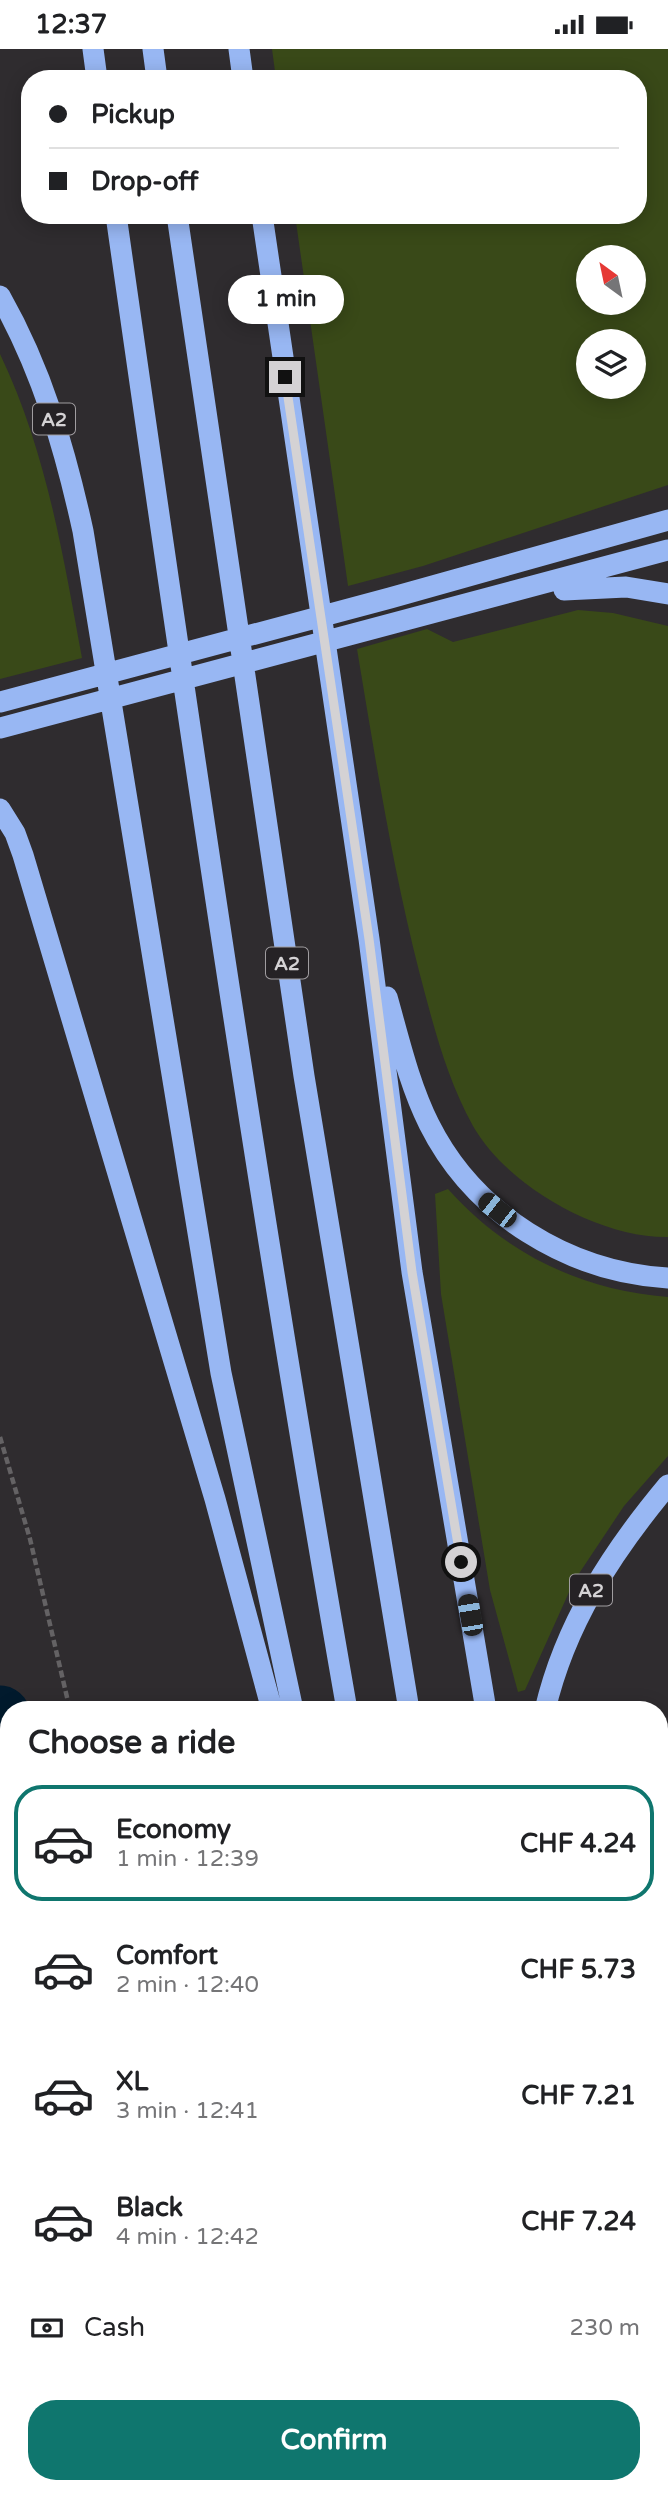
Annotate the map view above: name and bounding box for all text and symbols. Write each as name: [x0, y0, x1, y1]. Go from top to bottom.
text: 12:37: [35, 9, 107, 40]
text: Pickup: [91, 99, 175, 130]
text: Drop-off: [91, 166, 198, 197]
north arrow: [576, 245, 646, 315]
map controls: [576, 245, 646, 399]
callout: 1 min: [227, 275, 343, 325]
text: 1 min: [255, 285, 317, 313]
button: layers: [576, 329, 646, 399]
route end: [269, 361, 301, 393]
road number: A2: [33, 403, 75, 435]
road number: A2: [266, 947, 308, 979]
car: [474, 1189, 521, 1231]
route start: [445, 1546, 477, 1578]
road number: A2: [570, 1575, 612, 1605]
car: [457, 1592, 484, 1638]
text: Choose a ride: [28, 1724, 235, 1762]
icon: car: [32, 1812, 95, 1875]
text: Economy: [116, 1814, 231, 1845]
text: CHF 4.24: [520, 1828, 636, 1859]
text: 1 min · 12:39: [116, 1845, 259, 1873]
icon: car: [32, 1938, 95, 2001]
text: Comfort: [116, 1940, 218, 1971]
text: CHF 5.73: [521, 1954, 636, 1985]
text: 2 min · 12:40: [116, 1971, 259, 1999]
icon: car: [32, 2064, 95, 2127]
text: XL: [116, 2066, 148, 2097]
text: CHF 7.21: [521, 2080, 636, 2111]
text: 3 min · 12:41: [116, 2097, 259, 2125]
icon: car: [32, 2190, 95, 2253]
text: Black: [116, 2192, 183, 2223]
text: CHF 7.24: [521, 2206, 636, 2237]
text: 4 min · 12:42: [116, 2223, 259, 2251]
icon: cash: [28, 2309, 66, 2347]
text: Cash: [84, 2312, 145, 2343]
text: 230 m: [570, 2314, 640, 2342]
button: Confirm: [28, 2400, 640, 2480]

